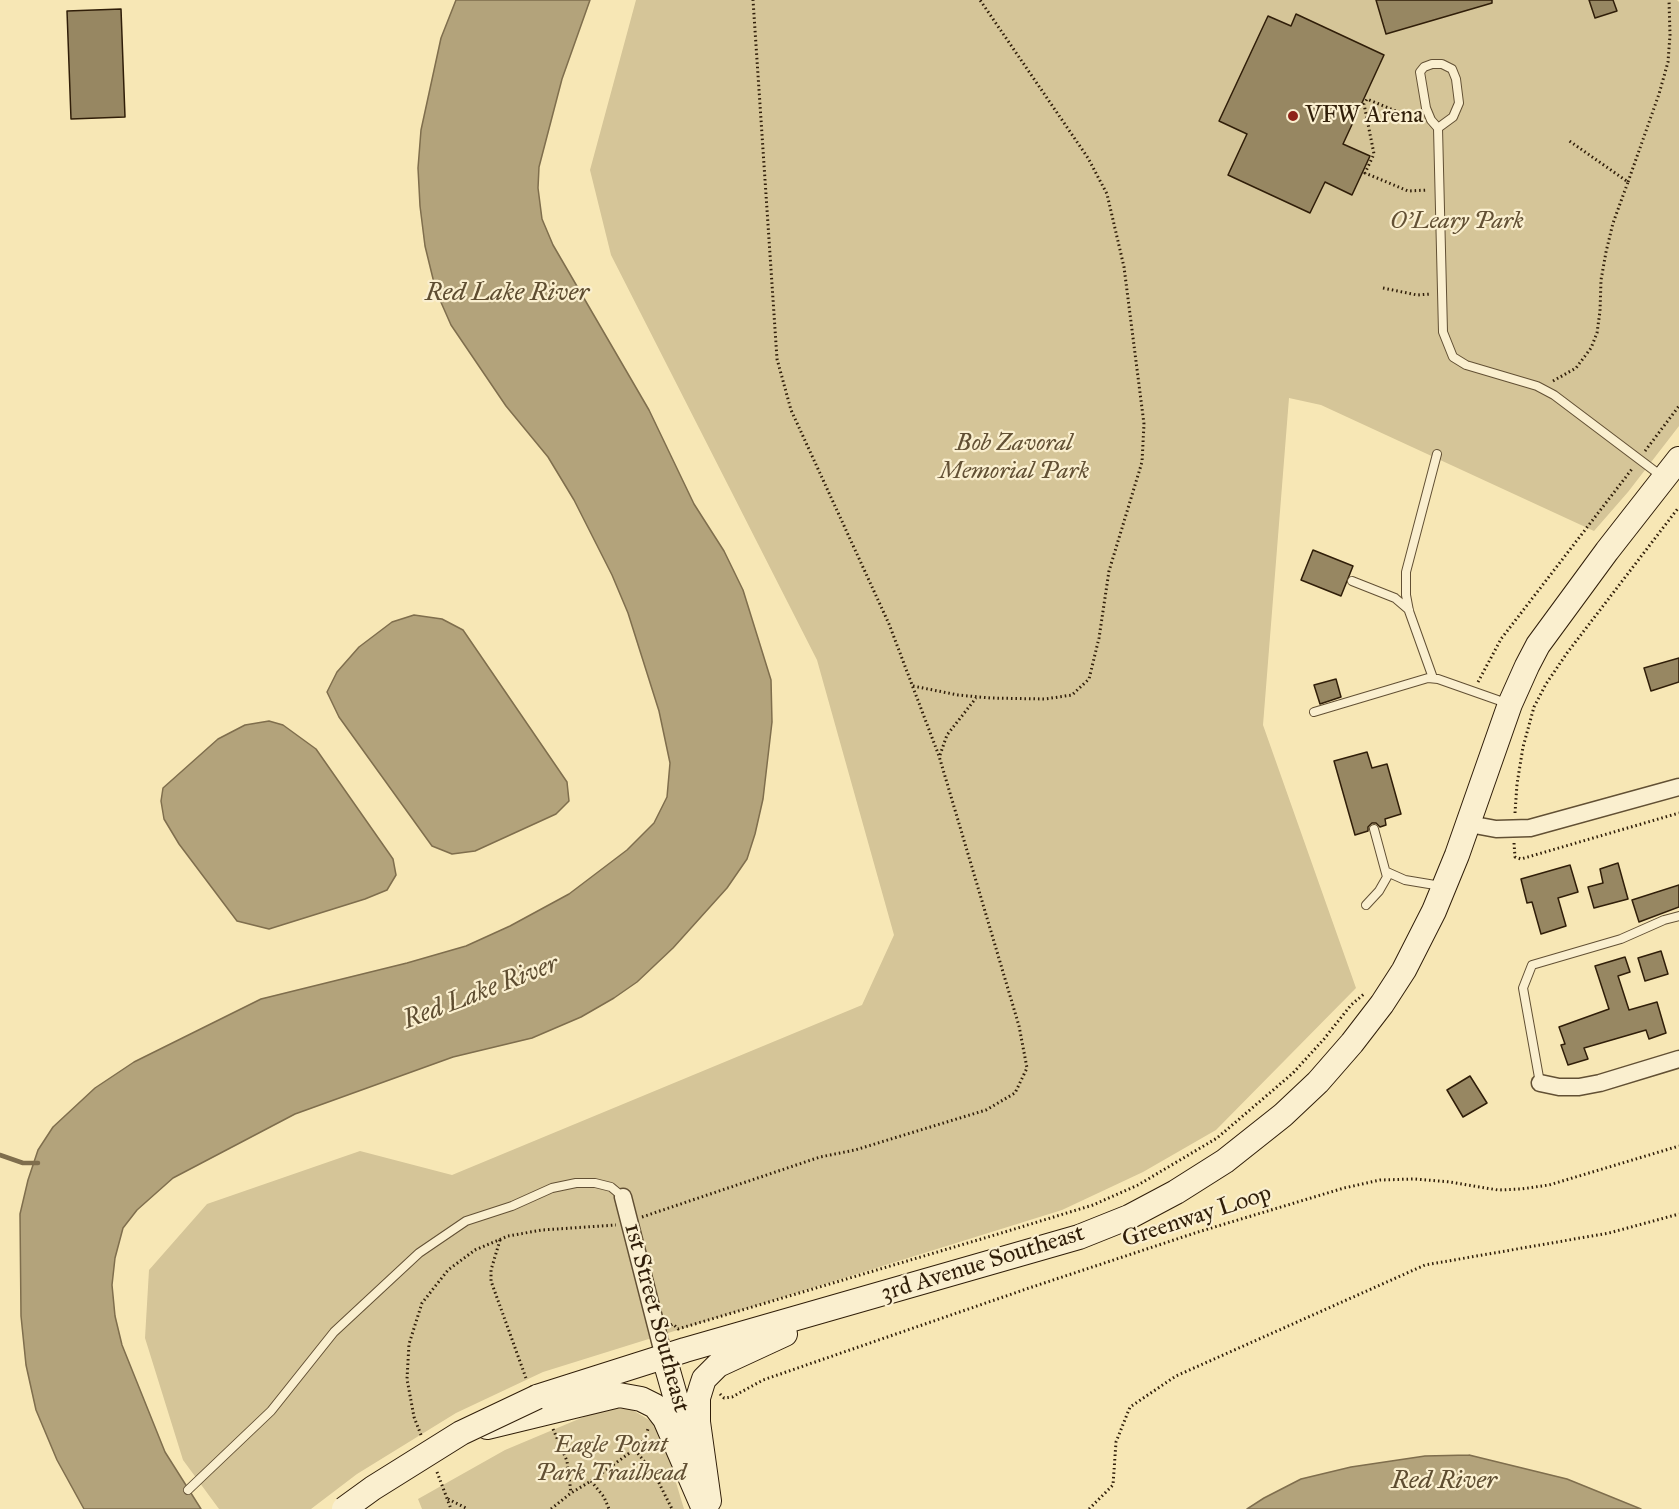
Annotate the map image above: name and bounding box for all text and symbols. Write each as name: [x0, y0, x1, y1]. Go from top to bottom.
place label: VFW Arena: [1305, 102, 1423, 130]
marker: VFW Arena: [1286, 109, 1300, 123]
park label: O'Leary Park: [1390, 208, 1524, 236]
water label: Red Lake River: [425, 278, 589, 310]
park label: Bob Zavoral Memorial Park: [939, 430, 1089, 486]
water label: Red Lake River: [399, 949, 563, 1037]
street label: Greenway Loop: [1119, 1179, 1275, 1255]
street label: 3rd Avenue Southeast: [878, 1219, 1088, 1309]
street label: 1st Street Southeast: [617, 1220, 695, 1416]
park label: Eagle Point Park Trailhead: [536, 1432, 686, 1488]
water label: Red River: [1391, 1466, 1497, 1498]

